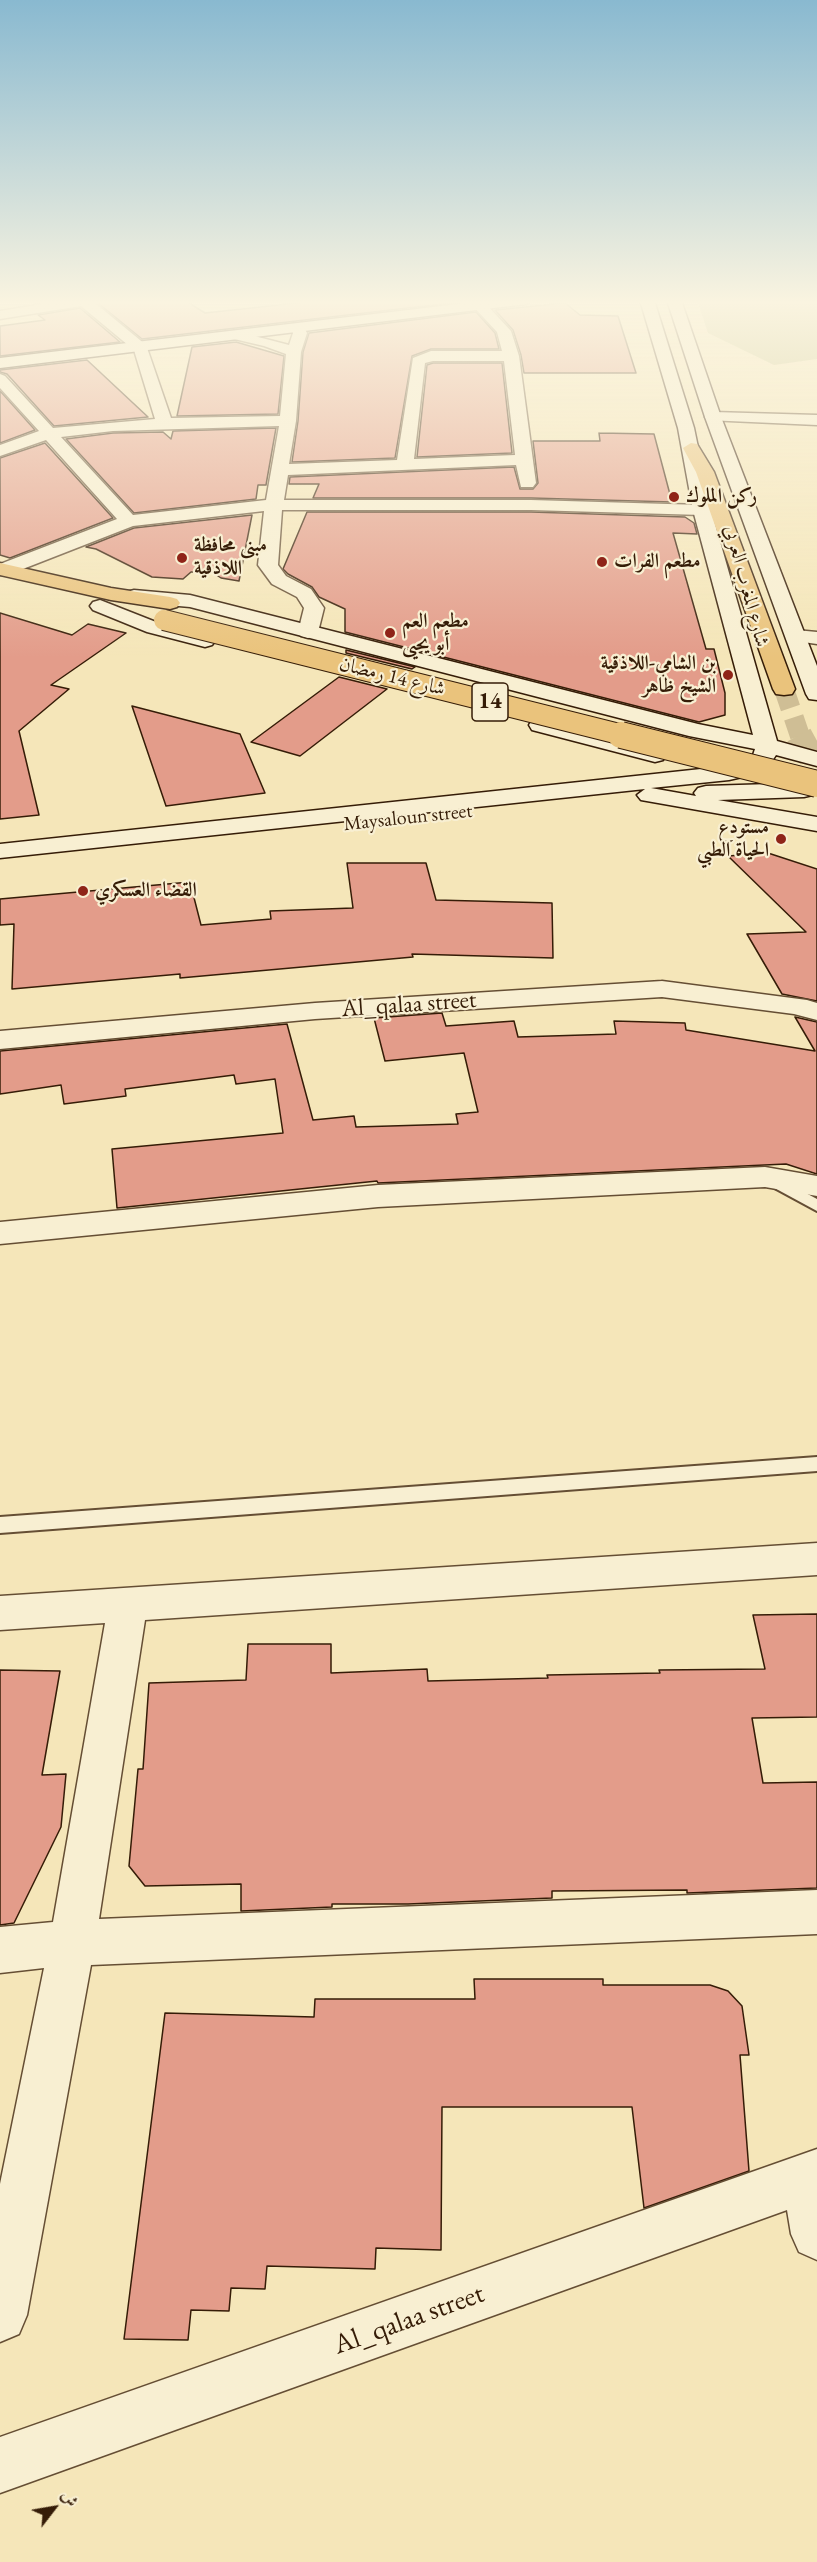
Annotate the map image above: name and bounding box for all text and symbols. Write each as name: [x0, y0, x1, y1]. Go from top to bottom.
place label: ركن الملوك: [686, 485, 757, 509]
marker: ركن الملوك: [667, 490, 681, 504]
street label: شارع المغرب العربي: [718, 522, 774, 650]
place label: مبنى محافظة اللاذقية: [194, 534, 267, 581]
place label: مطعم الفرات: [614, 550, 700, 574]
marker: مبنى محافظة اللاذقية: [175, 551, 189, 565]
marker: مطعم الفرات: [595, 555, 609, 569]
place label: مطعم العم أبو يحيى: [402, 610, 469, 657]
marker: مطعم العم أبو يحيى: [383, 626, 397, 640]
street label: شارع 14 رمضان: [337, 652, 447, 702]
place label: بن الشامي-اللاذقية الشيخ ظاهر: [601, 652, 716, 699]
marker: بن الشامي-اللاذقية الشيخ ظاهر: [721, 668, 735, 682]
road number: 14: [472, 683, 508, 721]
street label: Maysaloun street: [342, 799, 474, 837]
place label: مستودع الحياة الطبي: [697, 816, 769, 863]
marker: مستودع الحياة الطبي: [774, 832, 788, 846]
place label: القضاء العسكري: [95, 879, 197, 903]
marker: القضاء العسكري: [76, 884, 90, 898]
street label: Al_qalaa street: [341, 986, 477, 1024]
street label: Al_qalaa street: [329, 2277, 489, 2363]
north arrow: [24, 2478, 84, 2538]
text: ش: [57, 2486, 83, 2511]

